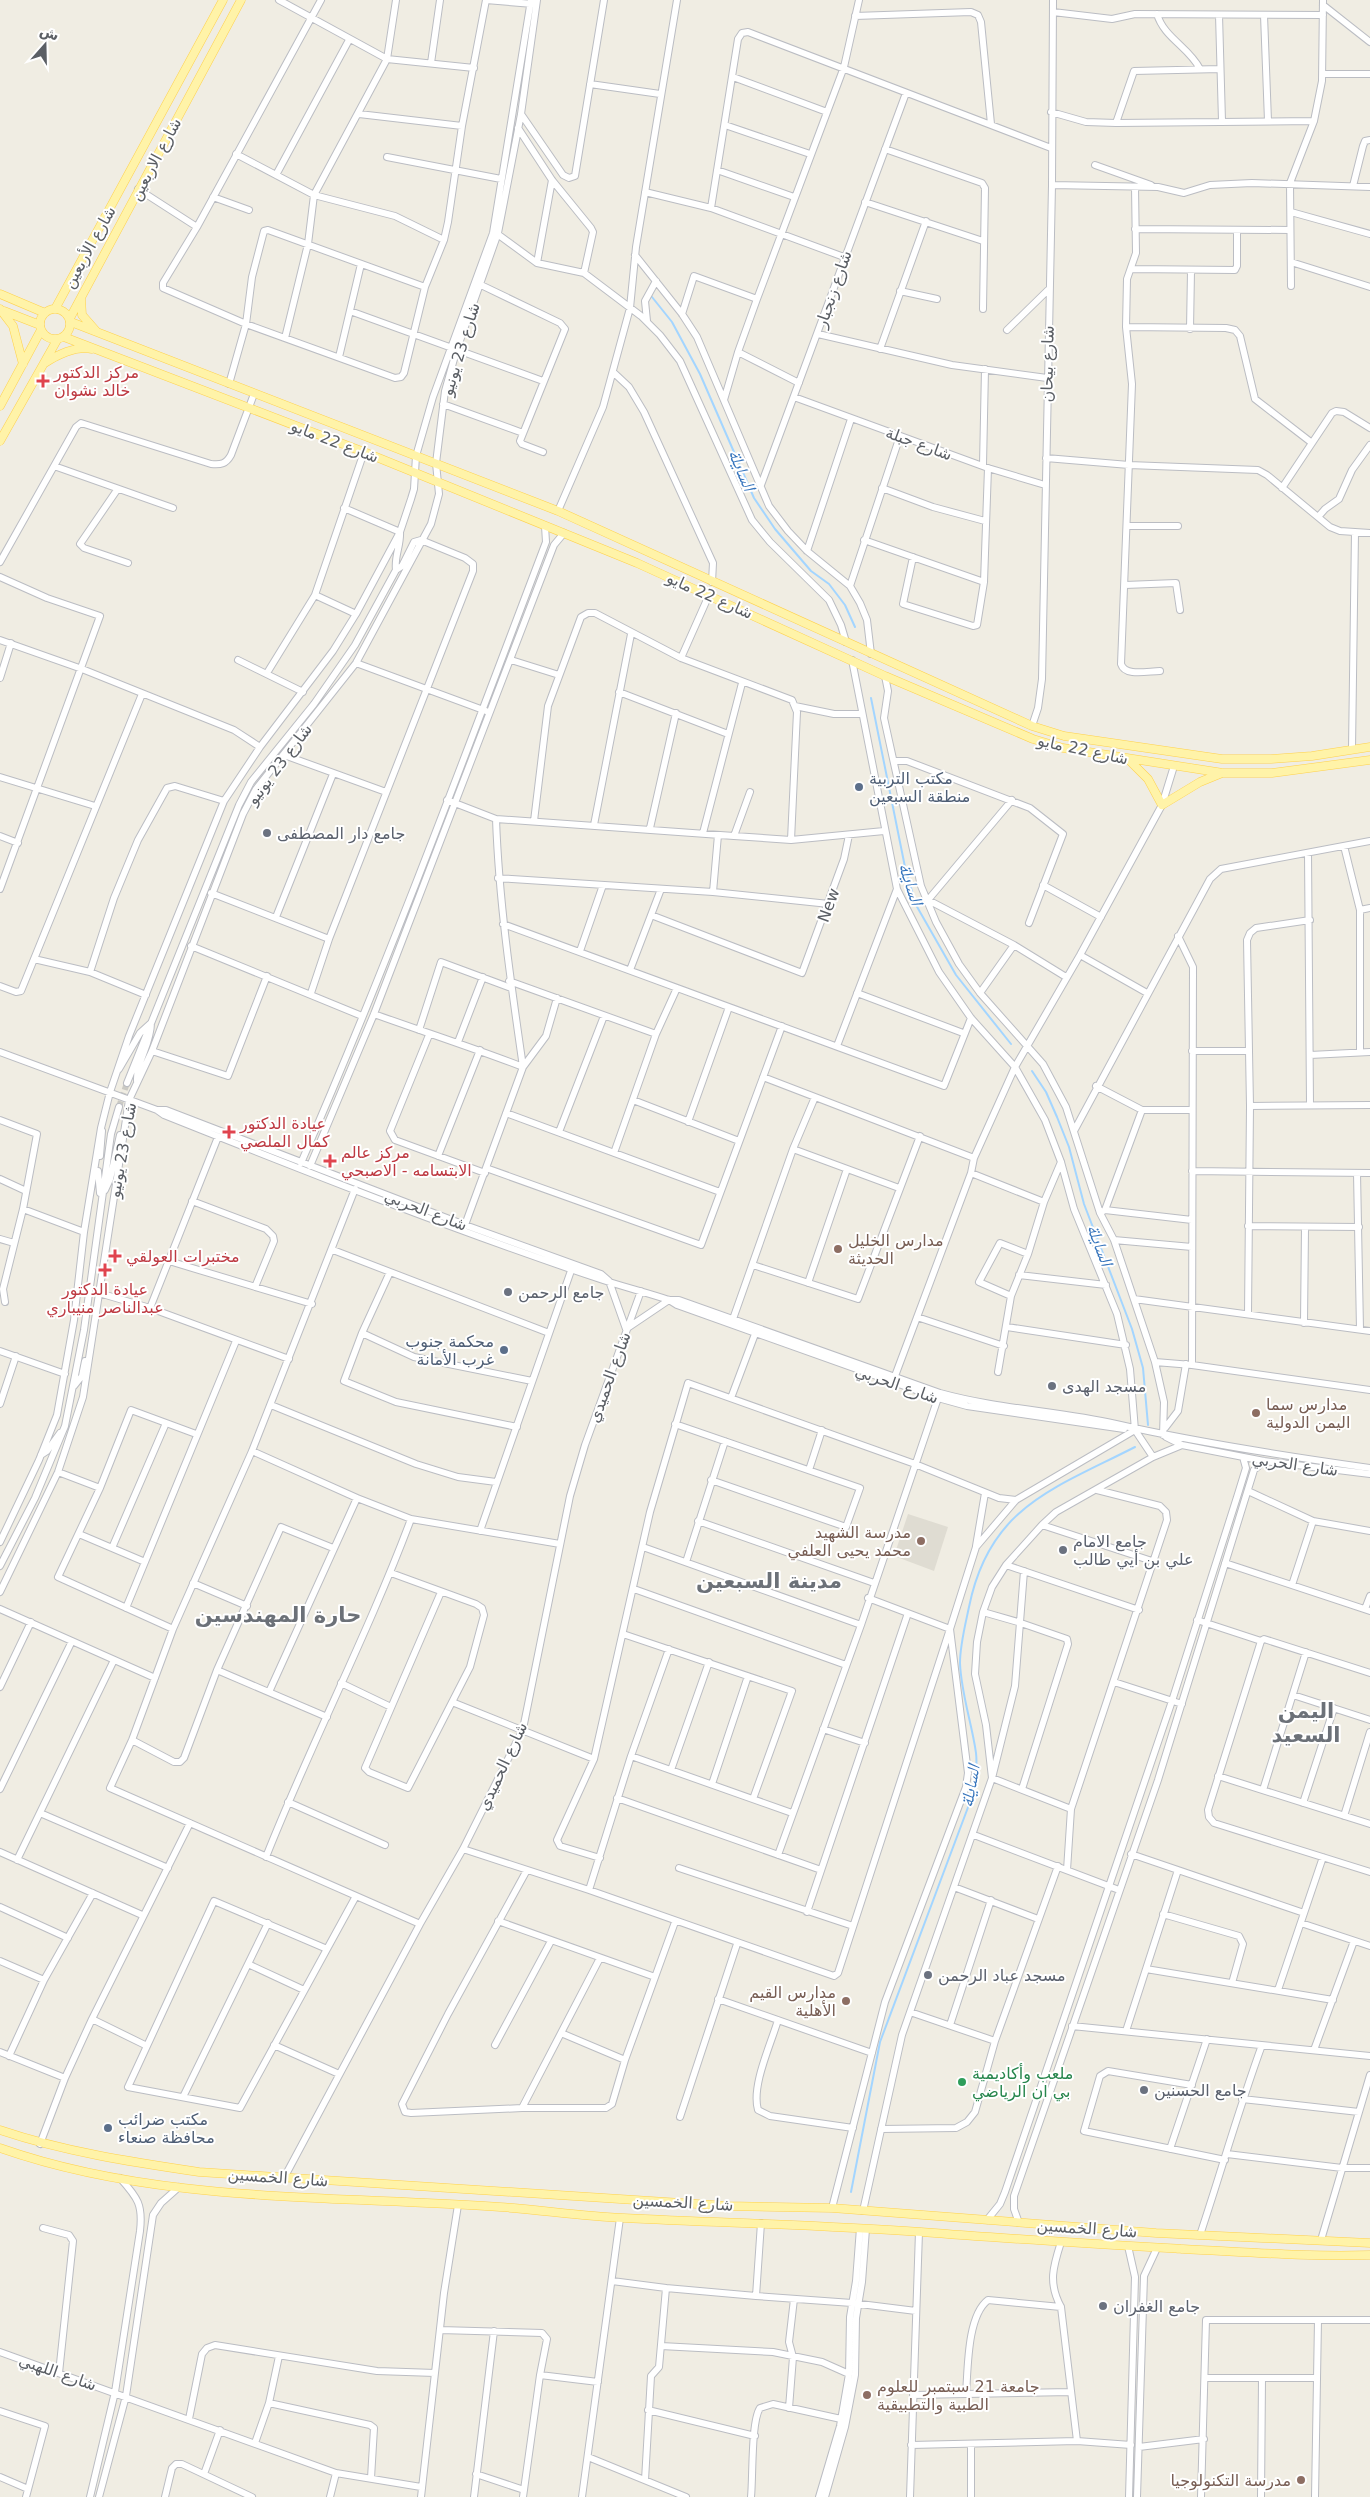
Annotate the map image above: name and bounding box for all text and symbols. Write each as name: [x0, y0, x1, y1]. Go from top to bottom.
north arrow: [20, 20, 70, 70]
text: ش: [38, 22, 61, 44]
street label: شارع الاربعين: [126, 115, 186, 204]
street label: شارع الأربعين: [58, 202, 121, 292]
street label: شارع زنجبار: [811, 248, 857, 332]
street label: شارع 23 يونيو: [437, 300, 485, 399]
street label: شارع بيحان: [1037, 325, 1059, 403]
place label: مركز الدكتور خالد نشوان: [53, 363, 139, 401]
marker: مركز الدكتور خالد نشوان: [36, 374, 50, 388]
street label: شارع 22 مايو: [287, 416, 381, 468]
street label: شارع جبلة: [883, 423, 955, 465]
water label: السايلة: [724, 446, 761, 496]
street label: شارع 22 مايو: [662, 568, 756, 624]
street label: شارع 23 يونيو: [242, 720, 317, 810]
street label: شارع 22 مايو: [1035, 730, 1130, 769]
place label: مكتب التربية منطقة السبعين: [869, 769, 970, 807]
marker: مكتب التربية منطقة السبعين: [853, 781, 865, 793]
place label: جامع دار المصطفى: [277, 824, 405, 844]
marker: جامع دار المصطفى: [261, 827, 273, 839]
water label: السايلة: [895, 860, 929, 909]
street label: New: [814, 886, 843, 925]
street label: شارع 23 يونيو: [105, 1101, 141, 1200]
place label: عيادة الدكتور كمال الملصي: [239, 1114, 330, 1152]
marker: عيادة الدكتور كمال الملصي: [222, 1125, 236, 1139]
place label: مركز عالم الابتسامه - الاصبحي: [341, 1143, 472, 1181]
marker: مركز عالم الابتسامه - الاصبحي: [323, 1154, 337, 1168]
street label: شارع الحربي: [381, 1186, 470, 1236]
water label: السايلة: [1083, 1221, 1119, 1271]
place label: مدارس الخليل الحديثة: [848, 1231, 944, 1268]
marker: مدارس الخليل الحديثة: [832, 1243, 844, 1255]
place label: مختبرات العولقي: [126, 1247, 240, 1267]
marker: مختبرات العولقي: [108, 1249, 122, 1263]
marker: عيادة الدكتور عبدالناصر منيباري: [98, 1263, 112, 1277]
place label: عيادة الدكتور عبدالناصر منيباري: [46, 1280, 164, 1318]
place label: جامع الرحمن: [518, 1283, 604, 1303]
marker: جامع الرحمن: [502, 1286, 514, 1298]
street label: شارع الحميدي: [584, 1329, 636, 1426]
place label: محكمة جنوب غرب الأمانة: [405, 1332, 494, 1370]
marker: محكمة جنوب غرب الأمانة: [498, 1344, 510, 1356]
street label: شارع الحربي: [852, 1361, 941, 1409]
place label: مسجد الهدى: [1062, 1377, 1146, 1397]
marker: مسجد الهدى: [1046, 1380, 1058, 1392]
place label: مدارس سما اليمن الدولية: [1266, 1395, 1350, 1433]
marker: مدارس سما اليمن الدولية: [1250, 1407, 1262, 1419]
street label: شارع الحربي: [1250, 1449, 1339, 1481]
place label: مدرسة الشهيد محمد يحيى العلفي: [788, 1523, 911, 1561]
place label: جامع الامام علي بن أيي طالب: [1073, 1532, 1194, 1570]
marker: مدرسة الشهيد محمد يحيى العلفي: [915, 1535, 927, 1547]
marker: جامع الامام علي بن أيي طالب: [1057, 1544, 1069, 1556]
district label: مدينة السبعين: [696, 1569, 842, 1593]
district label: حارة المهندسين: [195, 1603, 361, 1627]
district label: اليمن السعيد: [1271, 1699, 1341, 1747]
street label: شارع الحميدي: [474, 1719, 532, 1814]
water label: السايلة: [955, 1761, 984, 1809]
place label: مسجد عباد الرحمن: [938, 1966, 1066, 1986]
marker: مسجد عباد الرحمن: [922, 1969, 934, 1981]
place label: مدارس القيم الأهلية: [749, 1983, 836, 2020]
marker: مدارس القيم الأهلية: [840, 1995, 852, 2007]
place label: ملعب وأكاديمية بي ان الرياضي: [972, 2063, 1073, 2102]
marker: ملعب وأكاديمية بي ان الرياضي: [956, 2076, 968, 2088]
place label: جامع الحسنين: [1154, 2081, 1247, 2101]
marker: جامع الحسنين: [1138, 2084, 1150, 2096]
place label: مكتب ضرائب محافظة صنعاء: [118, 2110, 215, 2147]
marker: مكتب ضرائب محافظة صنعاء: [102, 2122, 114, 2134]
street label: شارع الخمسين: [227, 2165, 329, 2191]
street label: شارع الخمسين: [632, 2190, 734, 2216]
street label: شارع الخمسين: [1036, 2216, 1138, 2242]
place label: جامع الغفران: [1113, 2297, 1200, 2317]
marker: جامع الغفران: [1097, 2300, 1109, 2312]
street label: شارع اللهبي: [16, 2350, 99, 2396]
place label: جامعة 21 سبتمبر للعلوم الطبية والتطبيقية: [877, 2377, 1040, 2415]
marker: جامعة 21 سبتمبر للعلوم الطبية والتطبيقية: [861, 2389, 873, 2401]
place label: مدرسة التكنولوجيا: [1170, 2471, 1291, 2491]
marker: مدرسة التكنولوجيا: [1295, 2474, 1307, 2486]

